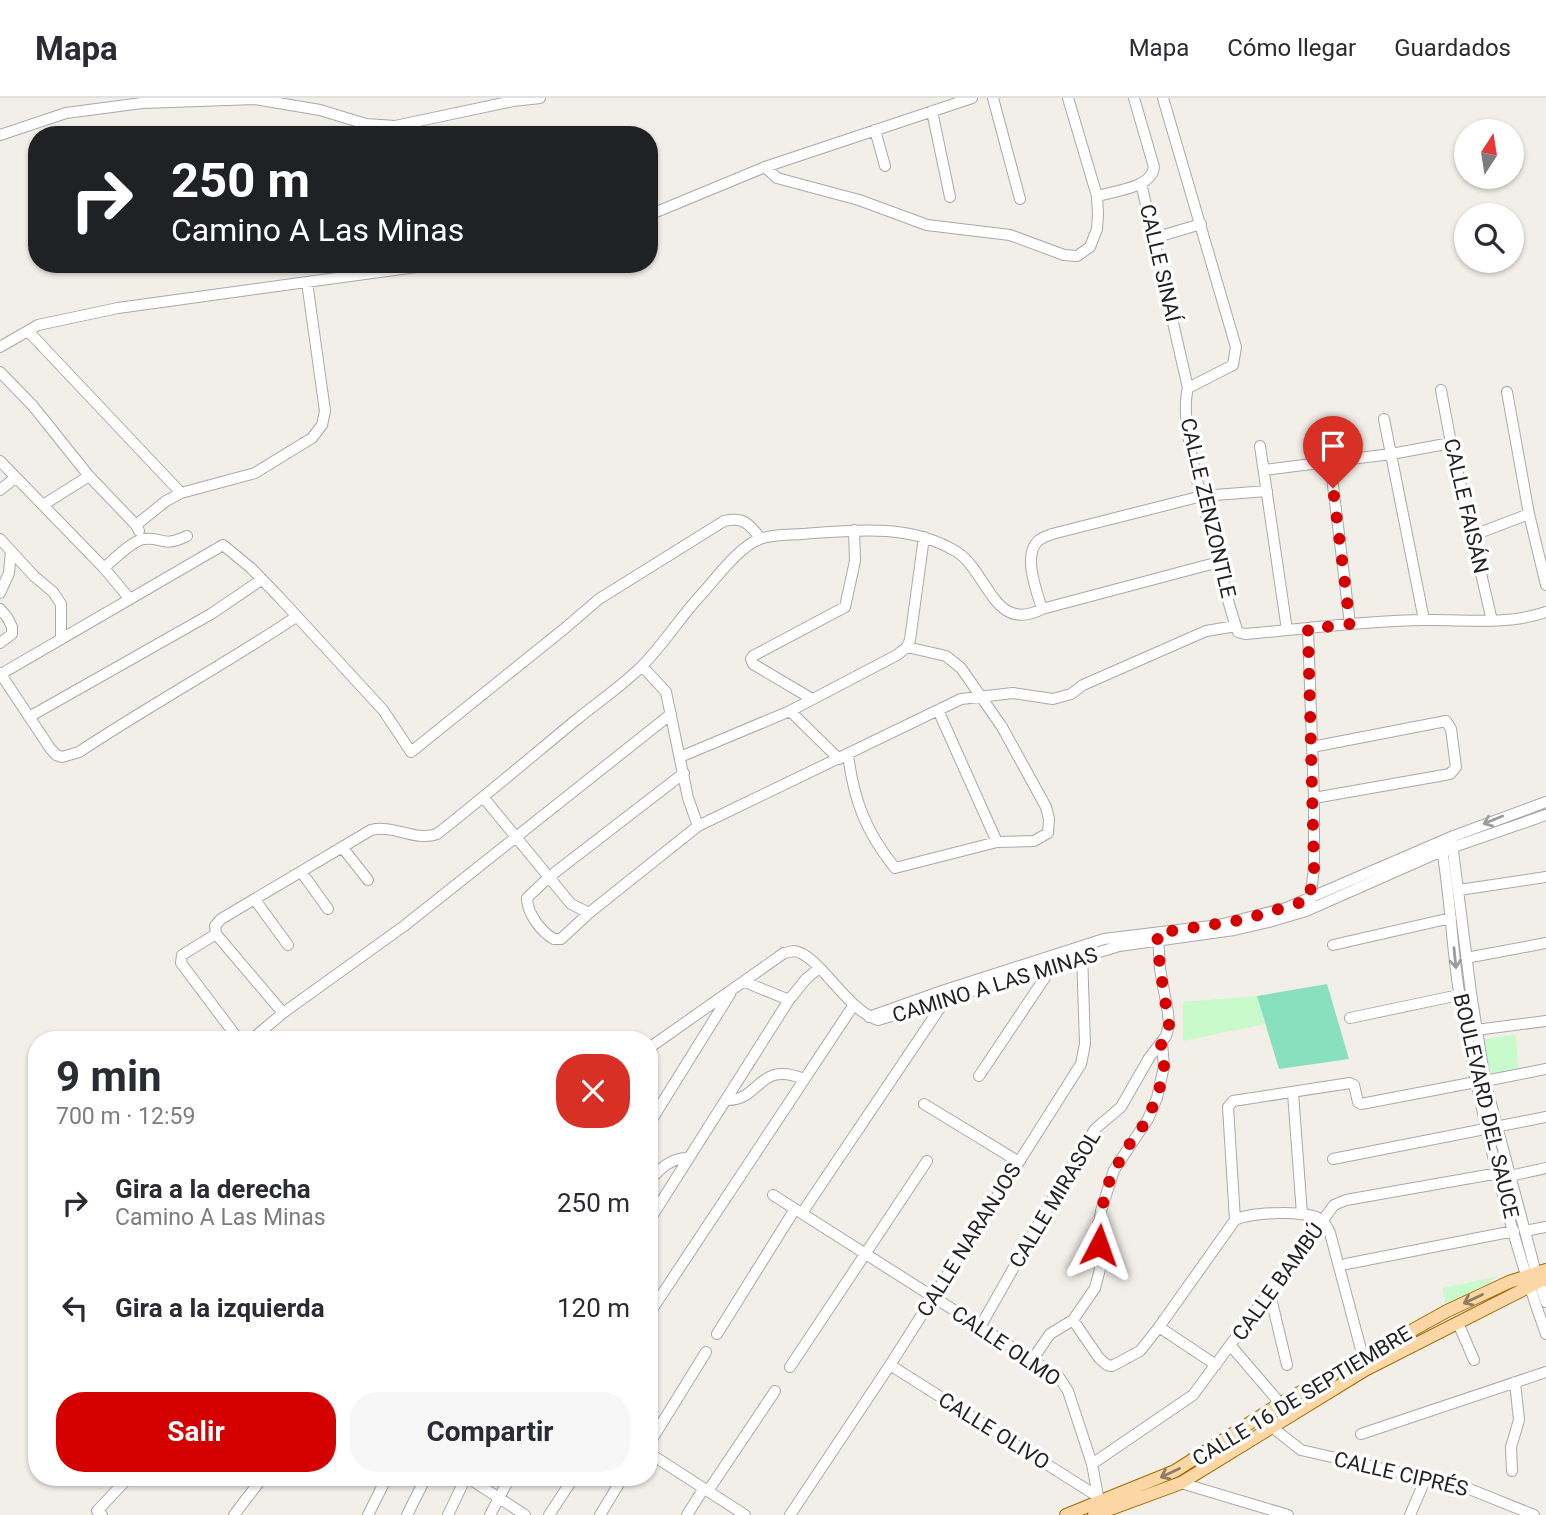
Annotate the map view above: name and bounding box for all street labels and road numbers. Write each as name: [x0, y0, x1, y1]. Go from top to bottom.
street label: CALLE SINAÍ: [1135, 202, 1185, 325]
street label: CALLE ZENZONTLE: [1176, 416, 1240, 600]
street label: CALLE FAISÁN: [1439, 436, 1493, 576]
street label: CAMINO A LAS MINAS: [890, 942, 1100, 1028]
street label: BOULEVARD DEL SAUCE: [1448, 991, 1524, 1221]
street label: CALLE MIRASOL: [1005, 1126, 1105, 1272]
street label: CALLE NARANJOS: [912, 1159, 1026, 1321]
street label: CALLE BAMBÚ: [1227, 1219, 1329, 1345]
street label: CALLE OLMO: [947, 1301, 1065, 1391]
street label: CALLE 16 DE SEPTIEMBRE: [1188, 1321, 1416, 1471]
street label: CALLE OLIVO: [934, 1387, 1054, 1475]
street label: CALLE CIPRÉS: [1332, 1447, 1470, 1501]

